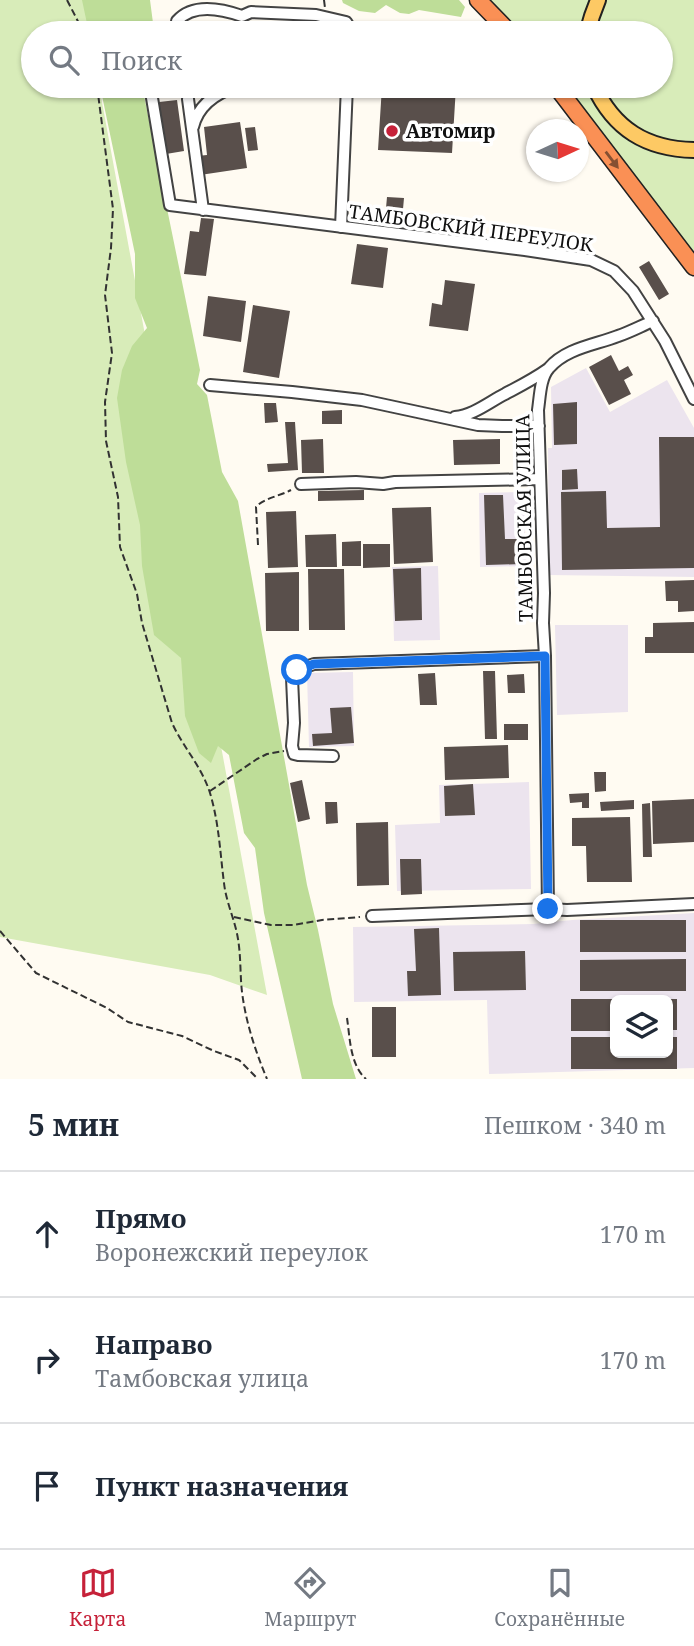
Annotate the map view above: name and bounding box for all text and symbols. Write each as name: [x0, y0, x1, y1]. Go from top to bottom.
search box: [21, 21, 673, 98]
icon: search: [45, 41, 83, 79]
text: Поиск: [101, 42, 182, 78]
place label: Автомир: [406, 118, 495, 144]
north arrow: [526, 119, 589, 182]
marker: Автомир: [384, 123, 400, 139]
one-way arrow: [604, 150, 619, 168]
street label: ТАМБОВСКИЙ ПЕРЕУЛОК: [347, 198, 596, 258]
street label: ТАМБОВСКАЯ УЛИЦА: [509, 413, 539, 622]
route start: [281, 654, 312, 685]
route end: [532, 893, 563, 924]
map controls: [610, 995, 673, 1058]
button: layers: [610, 995, 673, 1058]
text: 5 мин: [28, 1104, 119, 1145]
text: Пешком · 340 m: [484, 1109, 666, 1141]
text: Прямо: [95, 1200, 186, 1236]
icon: ahead: [28, 1215, 66, 1253]
text: 170 m: [600, 1218, 666, 1250]
text: Воронежский переулок: [95, 1236, 368, 1268]
text: Направо: [95, 1326, 213, 1362]
icon: right: [28, 1341, 66, 1379]
text: 170 m: [600, 1344, 666, 1376]
text: Тамбовская улица: [95, 1362, 309, 1394]
icon: arrive: [28, 1467, 66, 1505]
text: Пункт назначения: [95, 1468, 348, 1504]
tab: Карта: [69, 1564, 126, 1632]
tab: Маршрут: [264, 1564, 356, 1632]
tab: Сохранённые: [494, 1564, 625, 1632]

